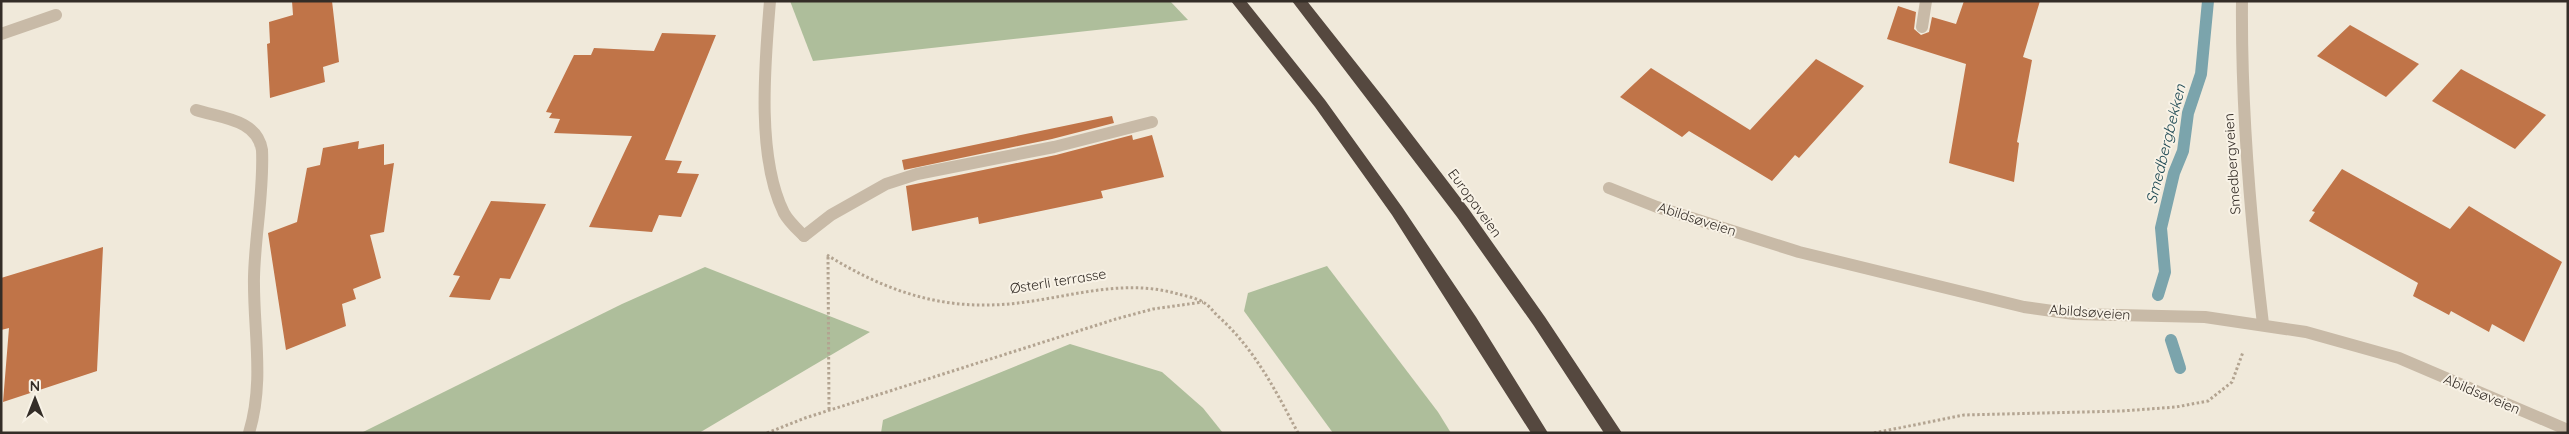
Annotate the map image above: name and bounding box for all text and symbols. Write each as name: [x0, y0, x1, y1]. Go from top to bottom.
water label: Smedbergbekken: [2141, 82, 2190, 206]
street label: Smedbergveien: [2219, 113, 2245, 215]
street label: Europaveien: [1444, 165, 1506, 241]
street label: Abildsøveien: [1656, 198, 1738, 240]
street label: Østerli terrasse: [1008, 264, 1108, 298]
street label: Abildsøveien: [2049, 300, 2131, 324]
street label: Abildsøveien: [2441, 370, 2523, 418]
north arrow: [10, 374, 60, 424]
text: N: [30, 377, 40, 395]

